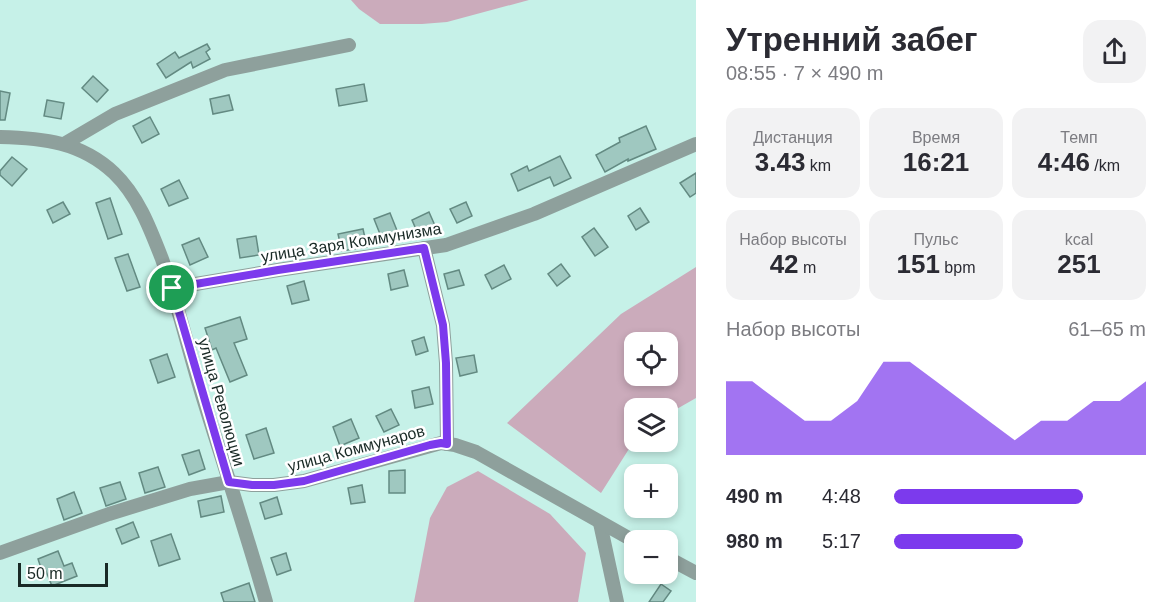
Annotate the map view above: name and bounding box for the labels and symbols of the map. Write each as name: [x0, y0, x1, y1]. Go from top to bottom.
street label: улица Заря Коммунизма: [260, 220, 442, 265]
pin: [146, 262, 197, 313]
street label: улица Революции: [195, 336, 248, 468]
street label: улица Коммунаров: [286, 422, 426, 475]
scale bar: [18, 560, 108, 588]

